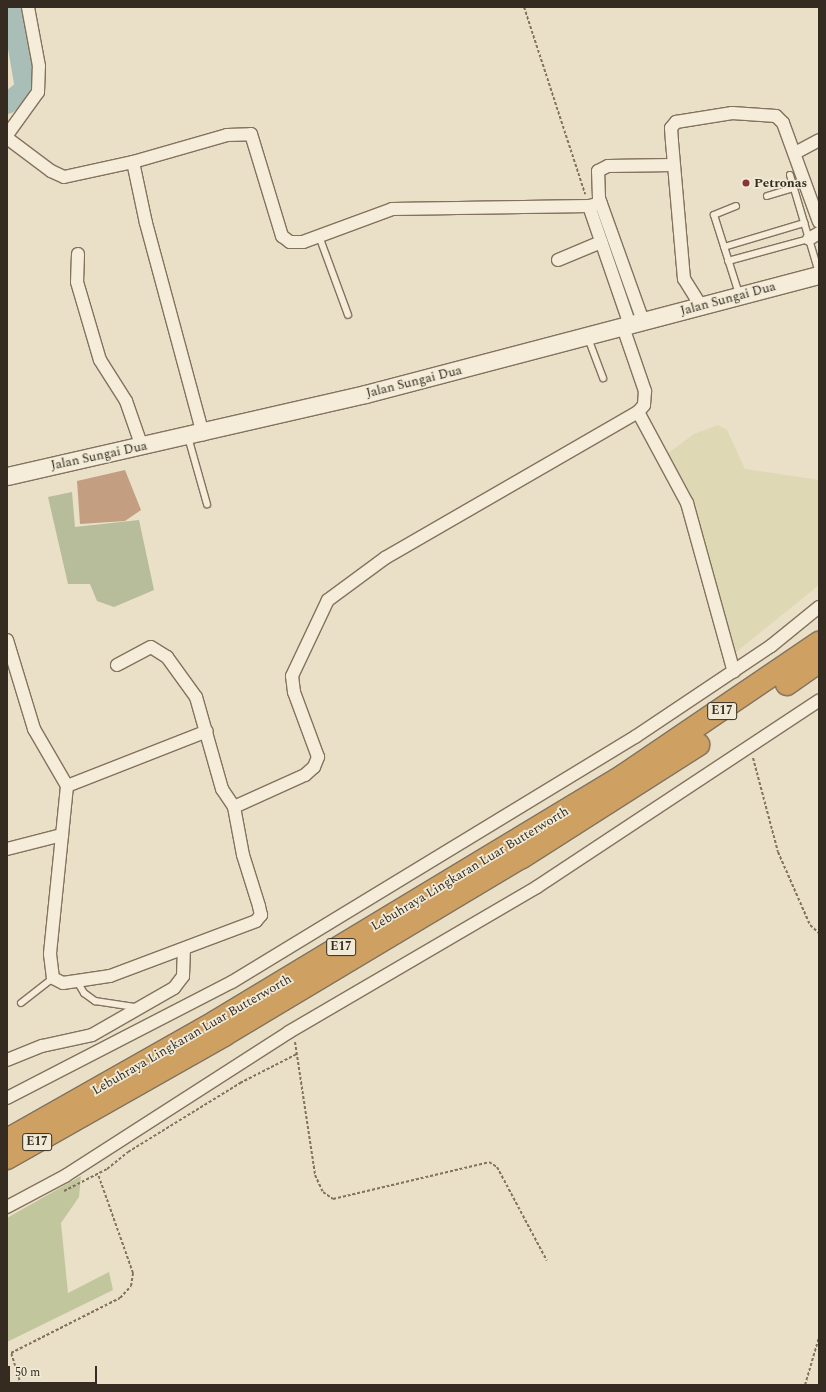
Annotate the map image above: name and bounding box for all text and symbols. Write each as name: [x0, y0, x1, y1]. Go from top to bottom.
place label: Petronas: [754, 175, 807, 191]
marker: Petronas: [741, 178, 751, 188]
street label: Jalan Sungai Dua: [679, 279, 777, 319]
street label: Jalan Sungai Dua: [365, 363, 463, 401]
street label: Jalan Sungai Dua: [49, 438, 149, 474]
road number: E17: [707, 701, 737, 721]
street label: Lebuhraya Lingkaran Luar Butterworth: [368, 804, 572, 934]
road number: E17: [326, 937, 356, 957]
street label: Lebuhraya Lingkaran Luar Butterworth: [90, 971, 294, 1099]
road number: E17: [22, 1132, 52, 1152]
scale bar: [10, 1358, 99, 1384]
text: 50 m: [15, 1363, 40, 1382]

